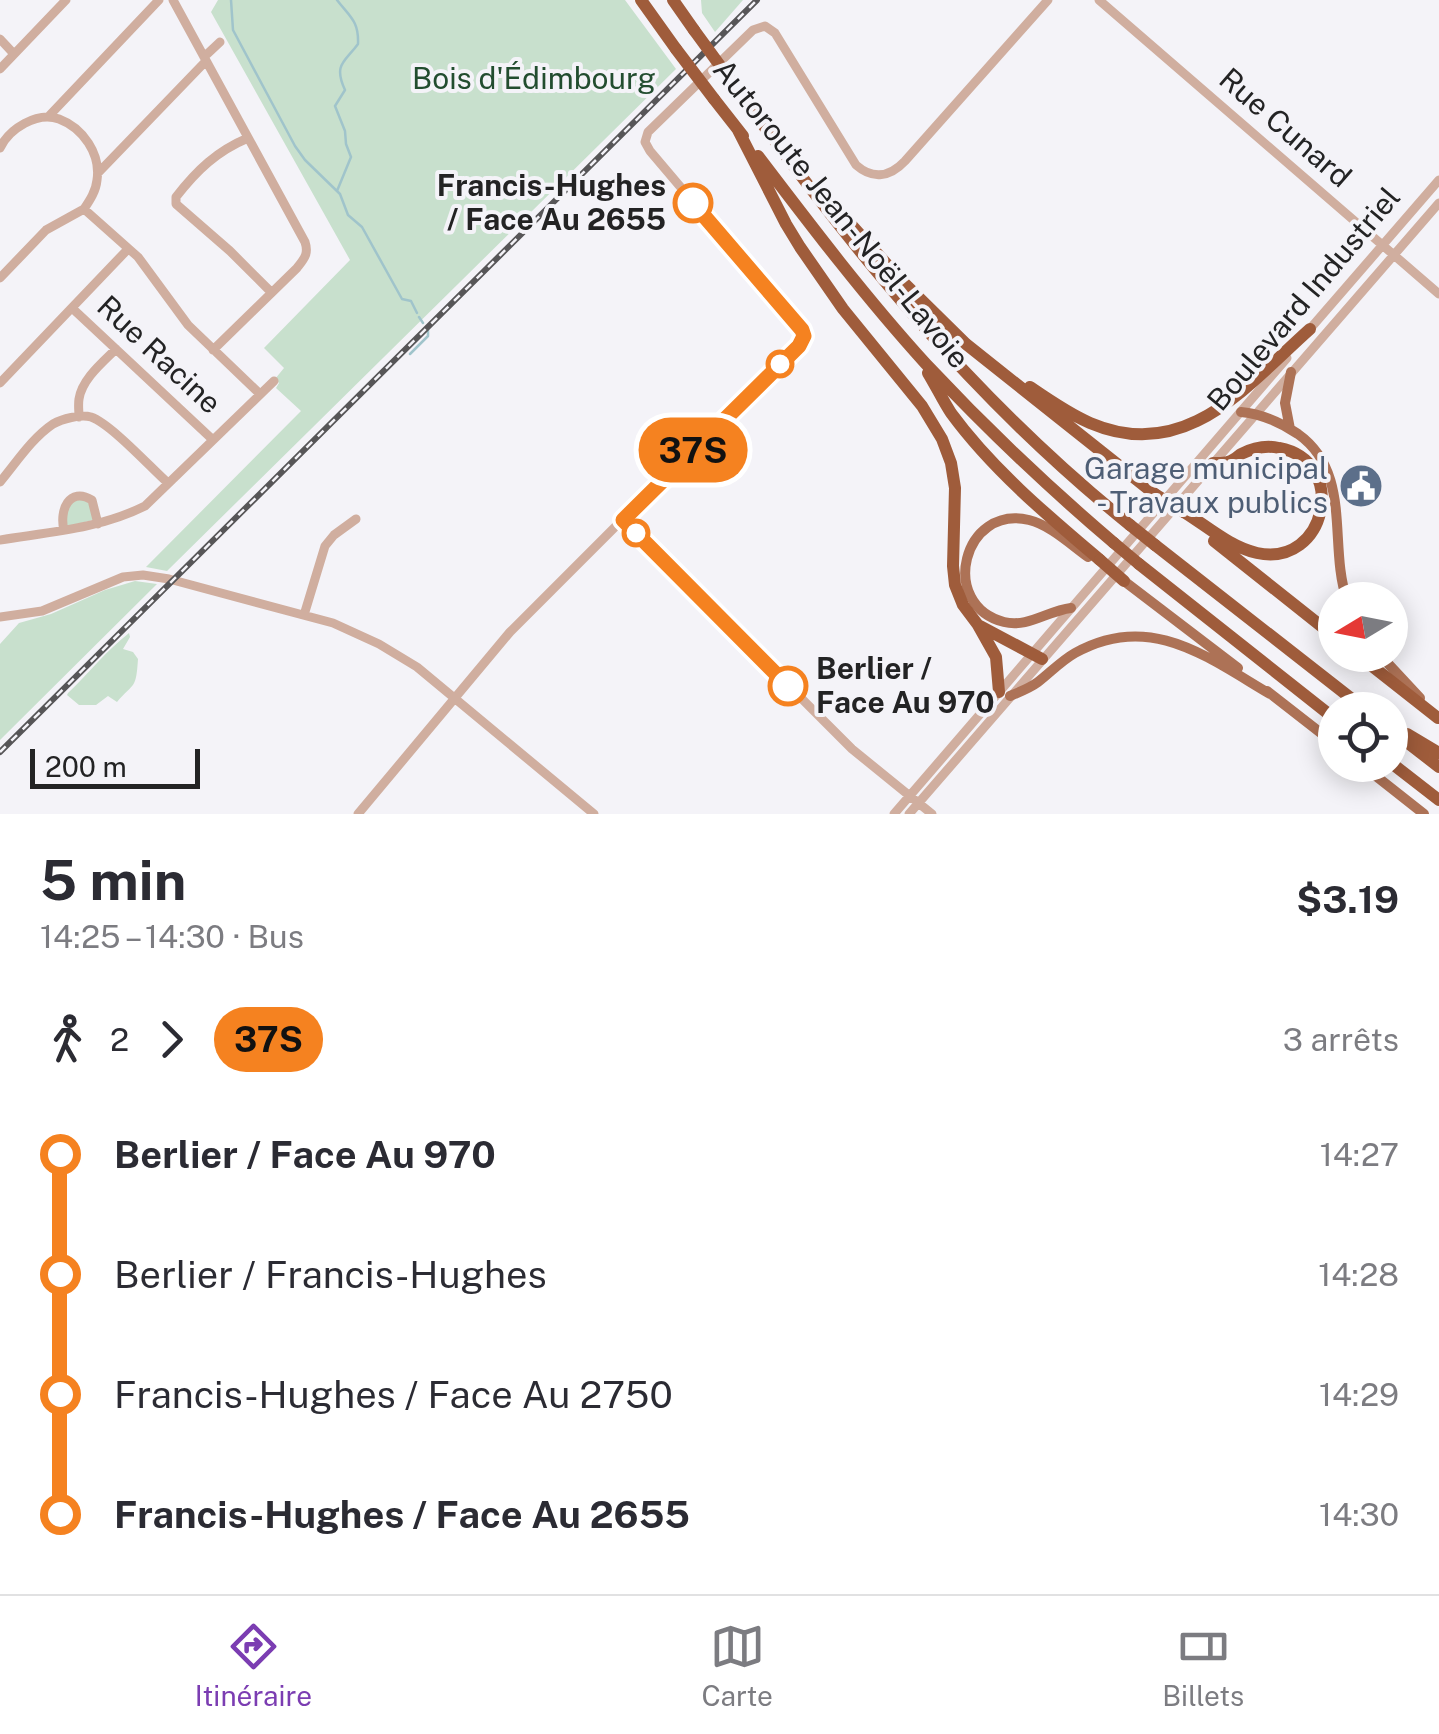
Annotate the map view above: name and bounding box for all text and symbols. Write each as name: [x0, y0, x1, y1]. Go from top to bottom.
street label: Autoroute Jean-Noël-Lavoie: [706, 52, 978, 375]
park label: Bois d'Édimbourg: [412, 60, 656, 96]
street label: Rue Cunard: [1212, 60, 1359, 194]
place label: Francis-Hughes / Face Au 2655: [437, 167, 666, 237]
street label: Boulevard Industriel: [1199, 179, 1407, 417]
marker: Francis-Hughes / Face Au 2655: [674, 184, 712, 222]
street label: Rue Racine: [90, 288, 229, 421]
unlabelled marker: [767, 351, 793, 377]
line badge: 37S: [636, 418, 750, 482]
text: 37S: [659, 430, 727, 471]
place label: Garage municipal - Travaux publics: [1084, 450, 1328, 520]
public building icon: Garage municipal - Travaux publics: [1338, 463, 1384, 509]
unlabelled marker: [623, 520, 649, 546]
north arrow: [1318, 582, 1408, 672]
map controls: [1318, 582, 1408, 782]
place label: Berlier / Face Au 970: [816, 650, 995, 720]
marker: Berlier / Face Au 970: [769, 667, 807, 705]
button: locate: [1318, 692, 1408, 782]
scale bar: [30, 744, 200, 788]
text: 200 m: [45, 750, 127, 783]
text: 5 min: [40, 848, 186, 912]
text: $3.19: [1296, 877, 1399, 922]
text: 14:25 – 14:30 · Bus: [40, 918, 304, 955]
icon: walk: [40, 1012, 95, 1067]
icon: forward: [144, 1012, 199, 1067]
text: 37S: [234, 1019, 303, 1060]
text: 2: [110, 1021, 129, 1058]
text: 3 arrêts: [1283, 1021, 1399, 1058]
text: Berlier / Face Au 970: [114, 1132, 496, 1177]
text: 14:27: [1320, 1136, 1399, 1173]
text: Berlier / Francis-Hughes: [114, 1252, 547, 1297]
text: 14:28: [1318, 1256, 1399, 1293]
text: Francis-Hughes / Face Au 2750: [114, 1372, 673, 1417]
text: 14:29: [1319, 1376, 1399, 1413]
text: Francis-Hughes / Face Au 2655: [114, 1492, 690, 1537]
text: 14:30: [1319, 1496, 1399, 1533]
tab: Itinéraire: [195, 1619, 312, 1712]
tab: Carte: [701, 1619, 773, 1712]
tab: Billets: [1162, 1619, 1244, 1712]

